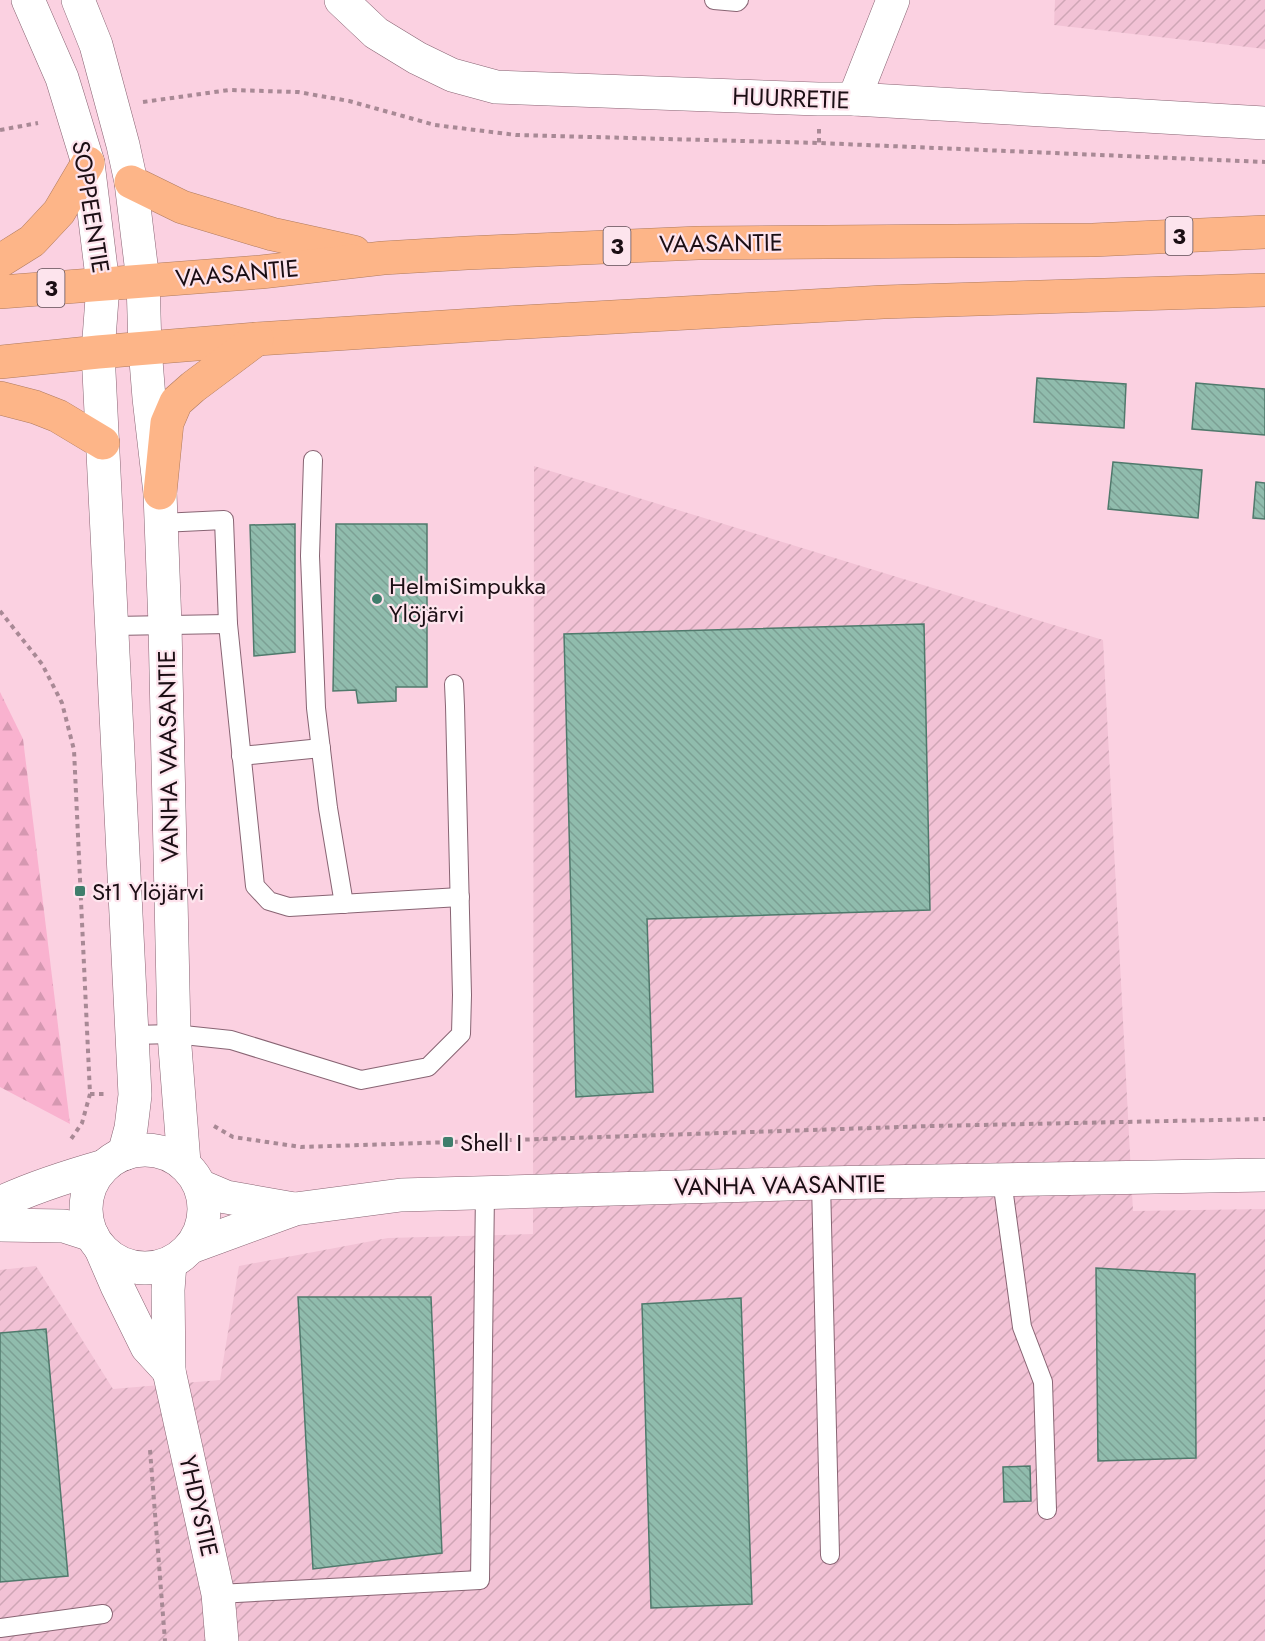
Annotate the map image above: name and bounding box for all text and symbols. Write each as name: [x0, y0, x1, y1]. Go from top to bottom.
street label: HUURRETIE: [732, 78, 850, 118]
street label: SOPPEENTIE: [63, 138, 119, 276]
road number: 3: [1166, 217, 1192, 255]
street label: VAASANTIE: [659, 224, 783, 262]
road number: 3: [604, 227, 630, 265]
street label: VAASANTIE: [174, 250, 300, 296]
road number: 3: [38, 269, 64, 307]
place label: HelmiSimpukka Ylöjärvi: [389, 568, 546, 631]
marker: HelmiSimpukka Ylöjärvi: [370, 592, 384, 606]
street label: VANHA VAASANTIE: [149, 650, 187, 862]
place label: St1 Ylöjärvi: [92, 874, 204, 909]
marker: St1 Ylöjärvi: [73, 884, 87, 898]
place label: Shell I: [460, 1125, 522, 1160]
marker: Shell I: [441, 1135, 455, 1149]
street label: VANHA VAASANTIE: [674, 1166, 886, 1204]
street label: YHDYSTIE: [170, 1452, 228, 1560]

